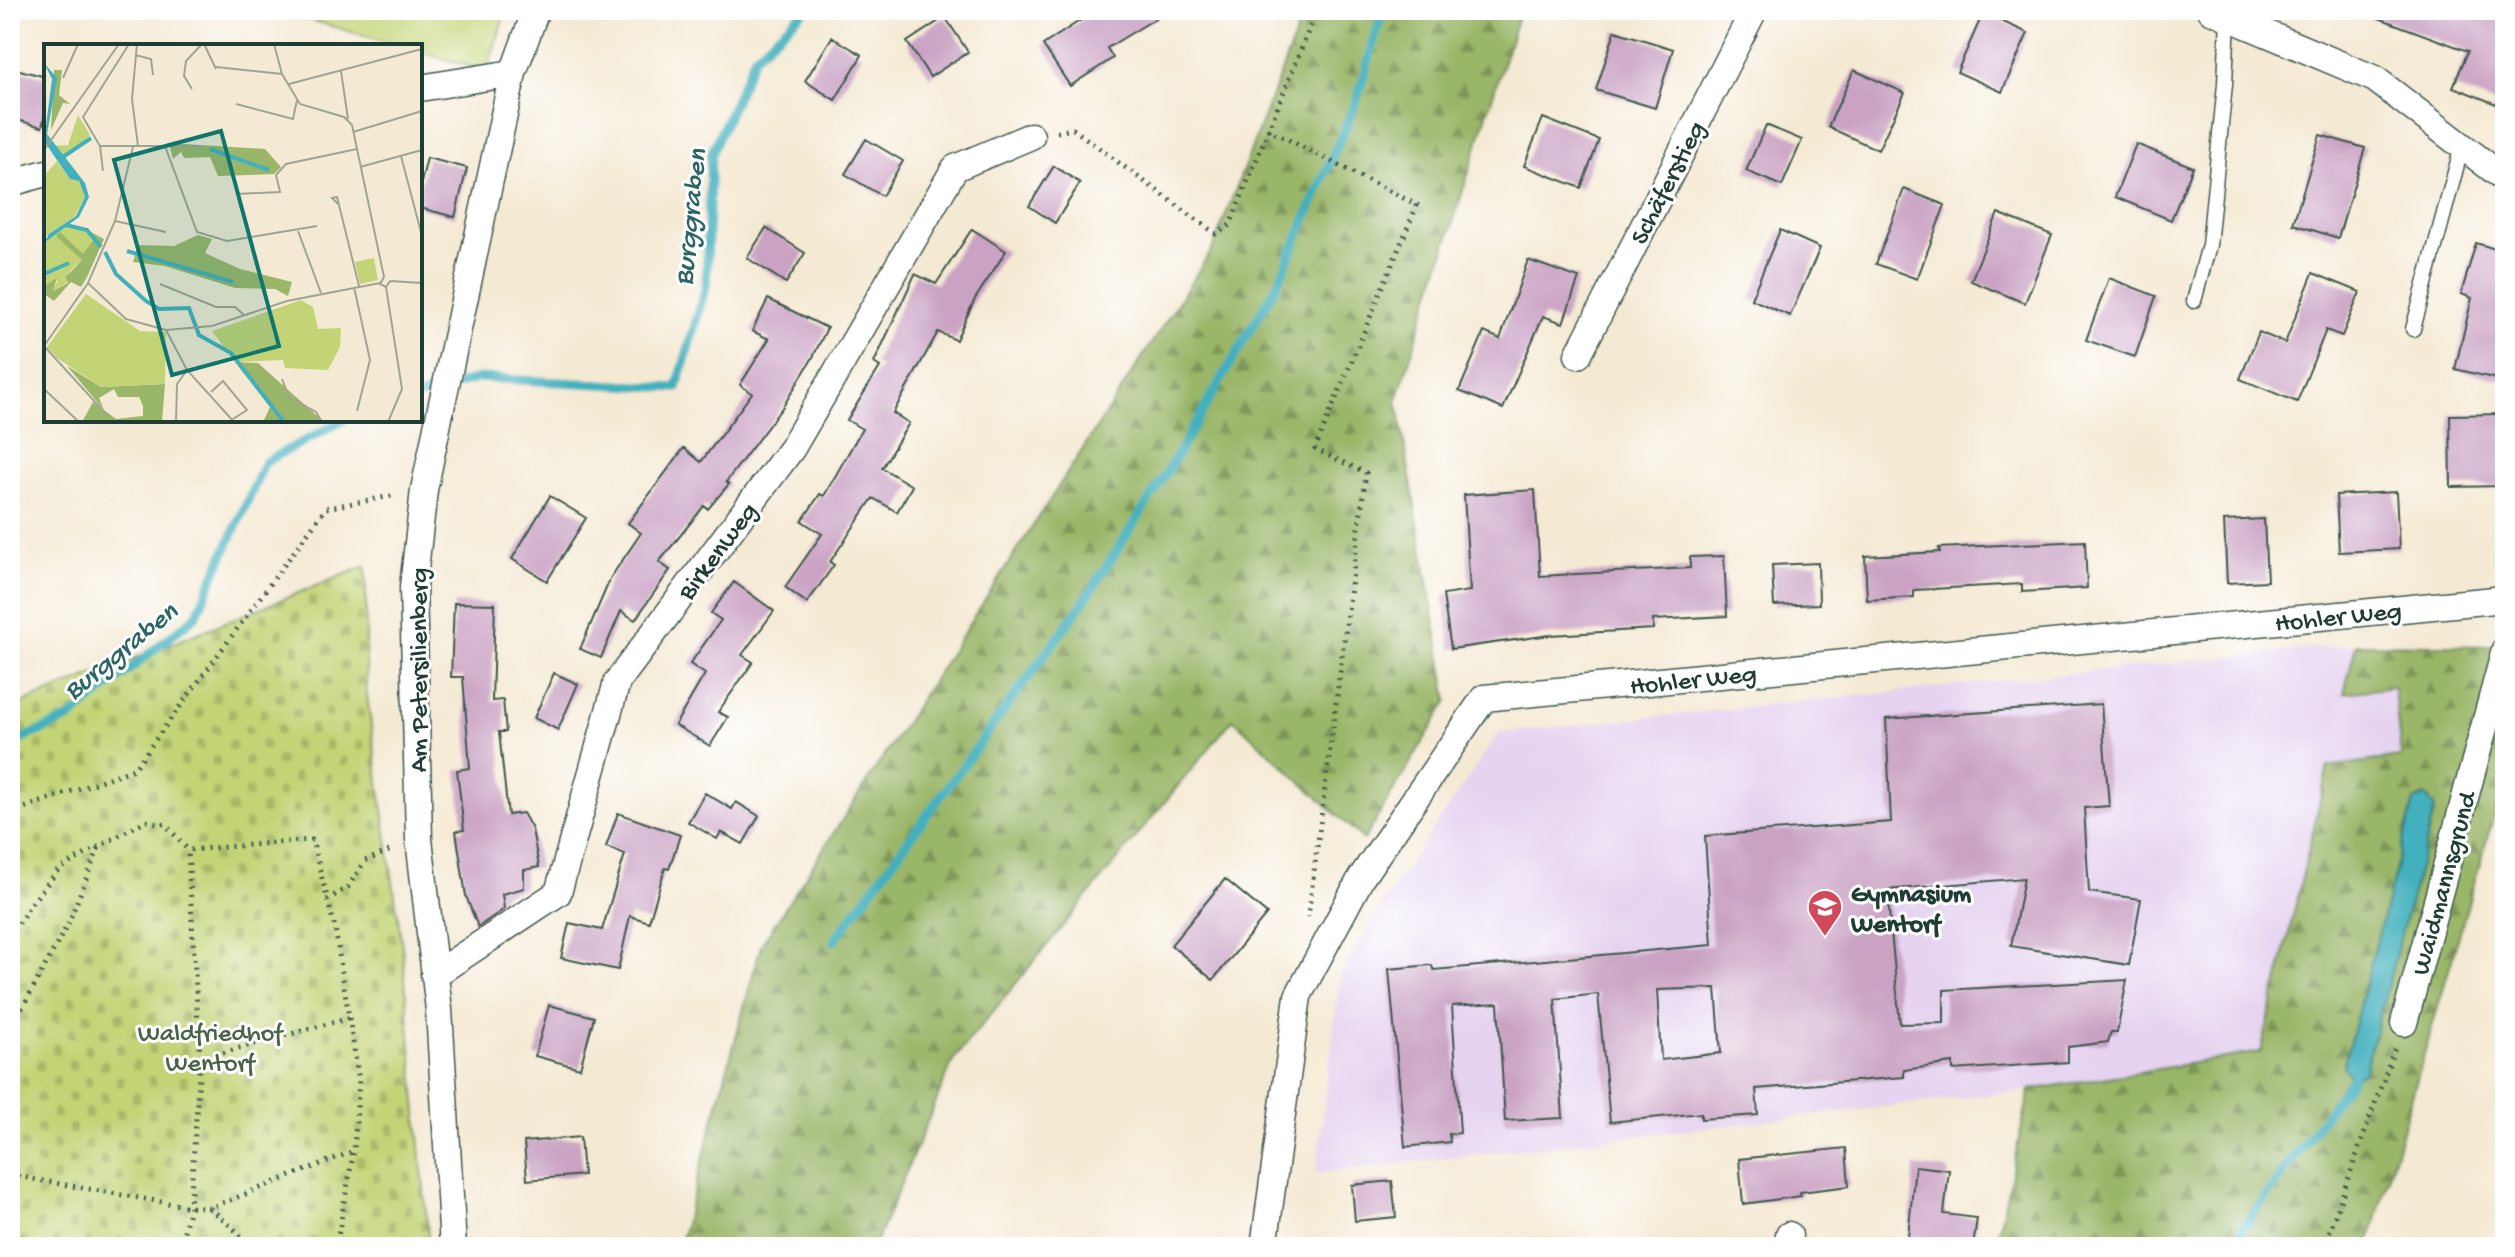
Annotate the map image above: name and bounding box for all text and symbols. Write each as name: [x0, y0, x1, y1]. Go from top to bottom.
inset map: [44, 44, 422, 422]
street label: Schäferstieg: [1626, 117, 1714, 251]
water label: Burggraben: [669, 147, 716, 287]
street label: Birkenweg: [672, 498, 766, 608]
street label: Am Petersilienberg: [406, 568, 437, 772]
water label: Burggraben: [58, 596, 186, 708]
street label: Hohler Weg: [2274, 597, 2403, 642]
street label: Hohler Weg: [1629, 660, 1758, 705]
street label: Waidmannsgrund: [2407, 787, 2486, 979]
place label: Gymnasium Wentorf: [1850, 881, 1972, 942]
school or university icon: Gymnasium Wentorf: [1806, 888, 1844, 938]
park label: Waldfriedhof Wentorf: [138, 1020, 284, 1081]

